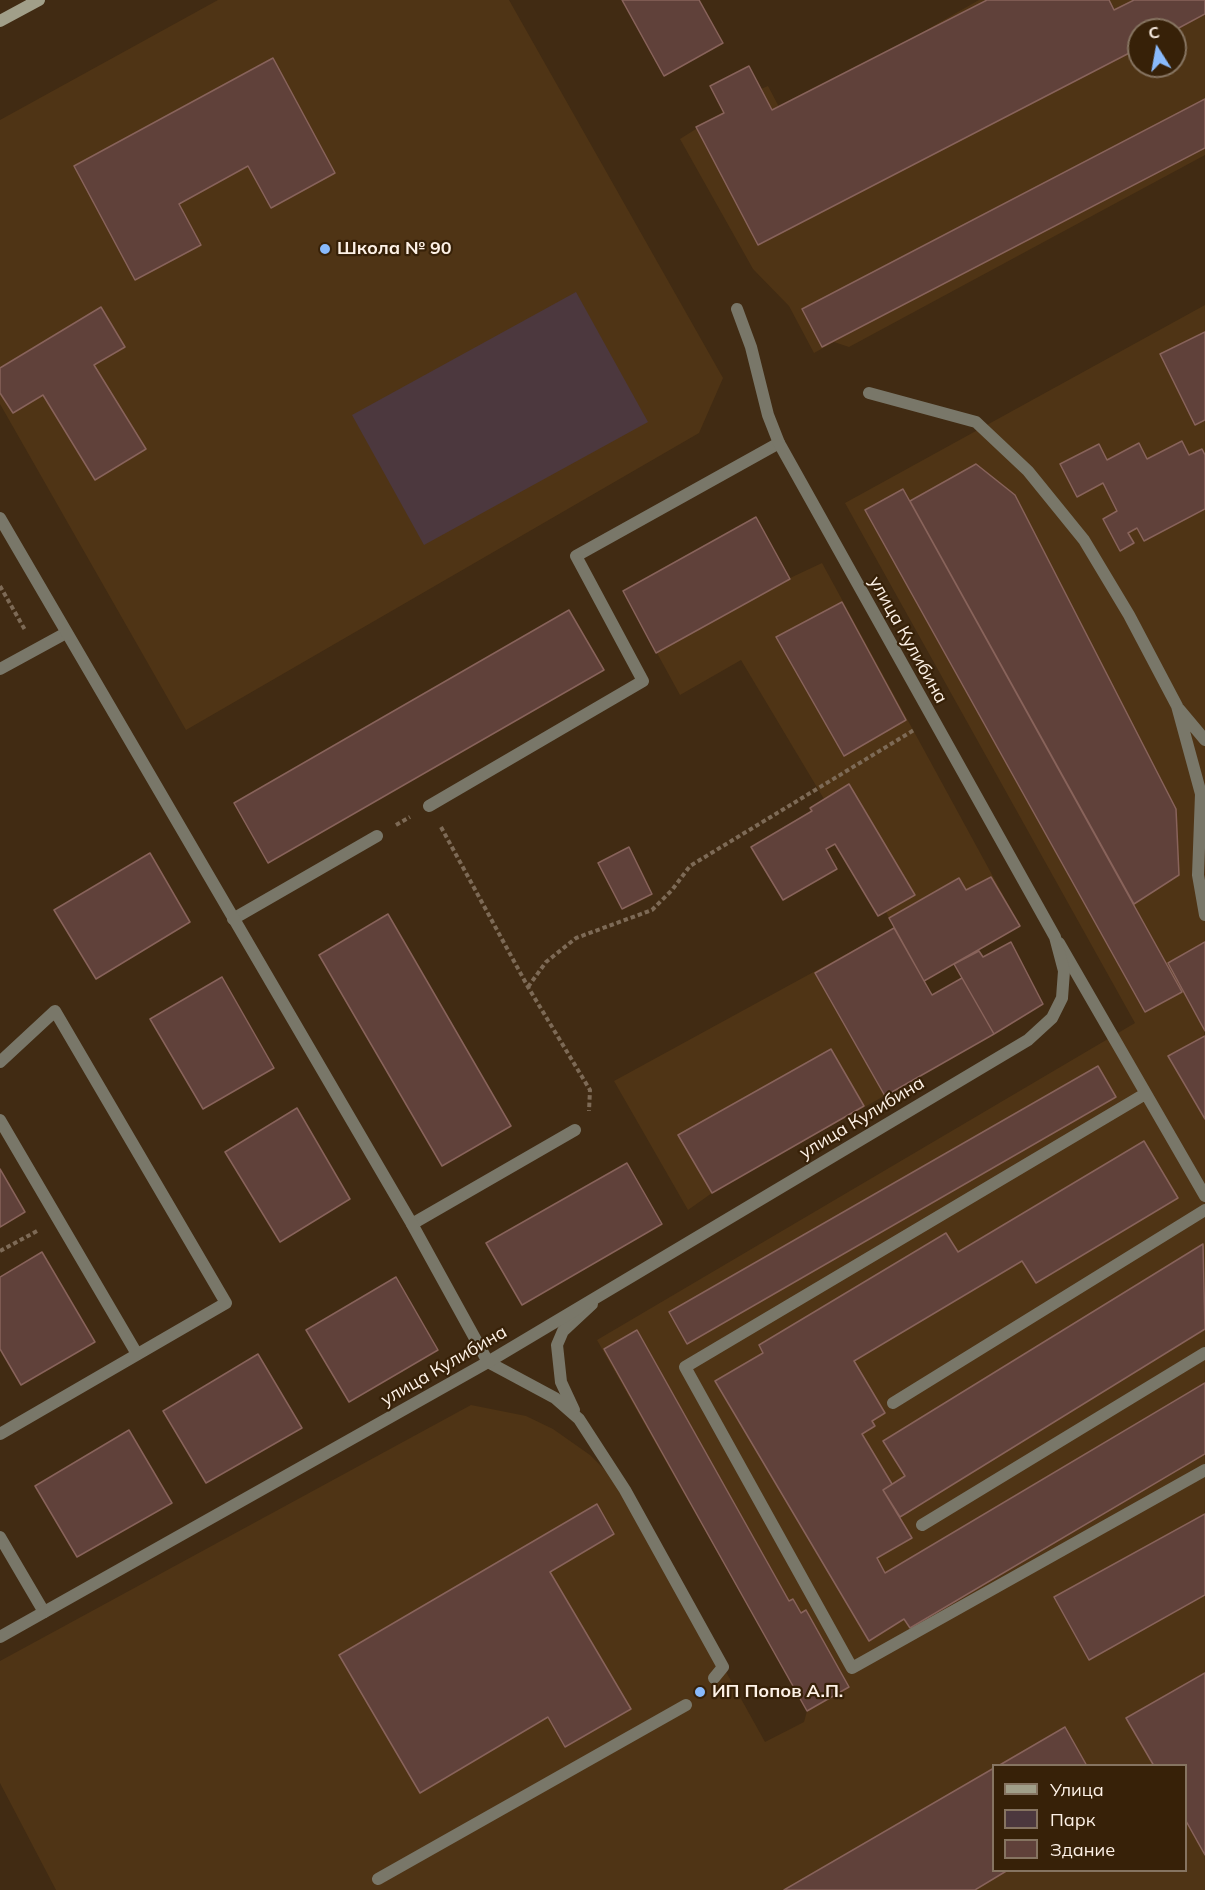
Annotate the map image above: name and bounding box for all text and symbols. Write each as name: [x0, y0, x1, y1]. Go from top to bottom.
north arrow: [1127, 18, 1187, 78]
text: С: [1147, 21, 1161, 43]
place label: Школа № 90: [337, 238, 452, 260]
marker: Школа № 90: [318, 242, 332, 256]
street label: улица Кулибина: [864, 573, 952, 707]
street label: улица Кулибина: [796, 1072, 928, 1164]
street label: улица Кулибина: [377, 1321, 511, 1411]
place label: ИП Попов А.П.: [712, 1681, 843, 1703]
marker: ИП Попов А.П.: [693, 1685, 707, 1699]
legend: [992, 1764, 1187, 1872]
text: Улица: [1050, 1778, 1104, 1801]
text: Парк: [1050, 1808, 1095, 1831]
text: Здание: [1050, 1838, 1115, 1861]

